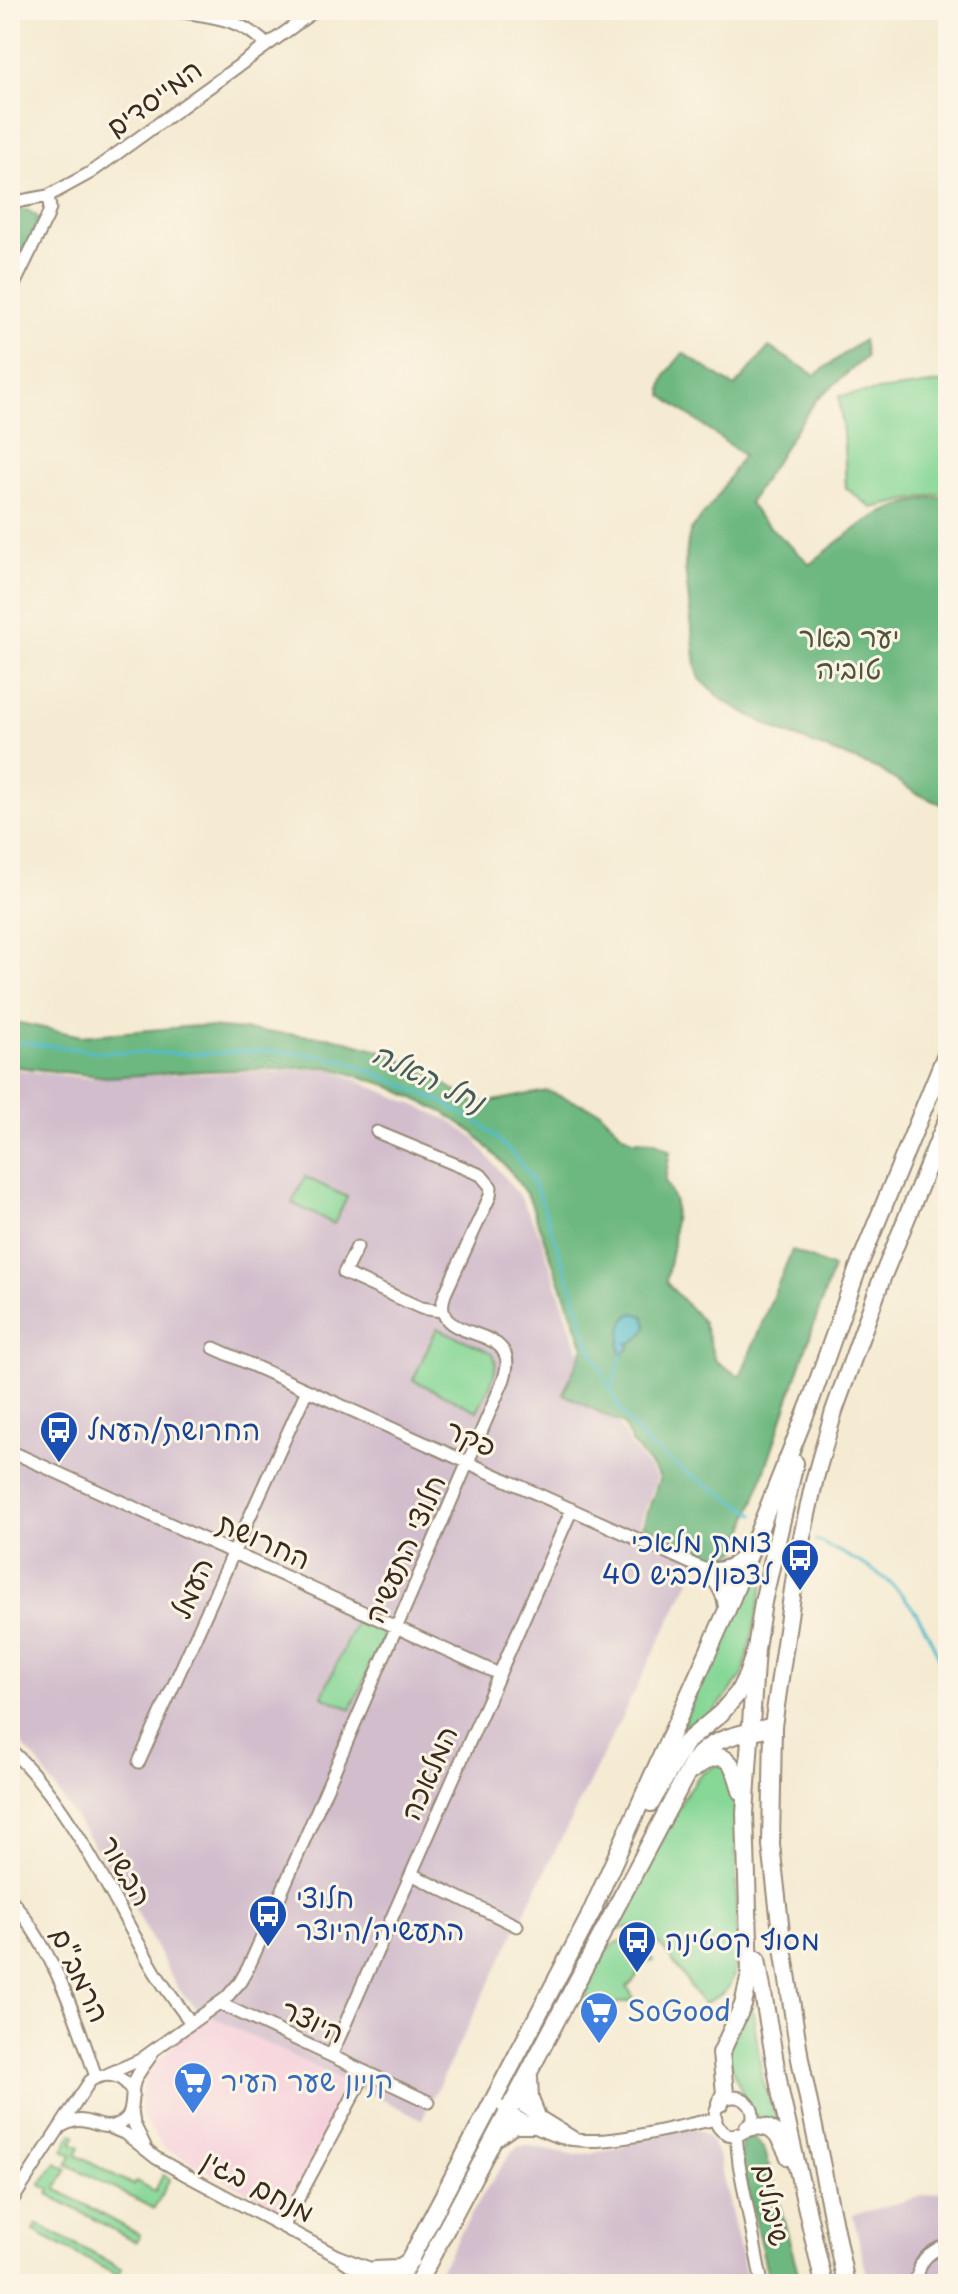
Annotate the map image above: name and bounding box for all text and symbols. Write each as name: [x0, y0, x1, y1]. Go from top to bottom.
street label: המייסדים: [96, 47, 210, 146]
park label: יער באר טוביה: [799, 614, 899, 689]
water label: נחל האלה: [365, 1029, 495, 1123]
street label: פקר: [439, 1406, 504, 1467]
place label: החרושת/העמל: [87, 1407, 260, 1450]
bus stop icon: החרושת/העמל: [38, 1409, 80, 1464]
street label: חלוצי התעשיה: [352, 1467, 456, 1630]
street label: החרושת: [211, 1500, 318, 1579]
place label: צומת מלאכי לצפון/כביש 40: [602, 1519, 773, 1594]
bus stop icon: צומת מלאכי לצפון/כביש 40: [779, 1537, 821, 1592]
street label: העמל: [158, 1550, 223, 1625]
street label: המלאכה: [388, 1718, 468, 1827]
street label: הבשור: [90, 1827, 165, 1914]
place label: חלוצי התעשיה/היוצר: [296, 1875, 465, 1950]
bus stop icon: חלוצי התעשיה/היוצר: [247, 1893, 289, 1948]
place label: מסוף קסטינה: [665, 1917, 820, 1960]
bus stop icon: מסוף קסטינה: [616, 1919, 658, 1974]
street label: הרמב"ם: [41, 1920, 122, 2029]
street label: היוצר: [275, 1986, 352, 2053]
place label: SoGood: [627, 1988, 731, 2031]
supermarket icon: SoGood: [578, 1990, 620, 2045]
place label: קניון שער העיר: [221, 2058, 393, 2101]
supermarket icon: קניון שער העיר: [172, 2060, 214, 2115]
street label: מנחם בגין: [195, 2137, 323, 2232]
street label: שיבולים: [744, 2160, 803, 2250]

